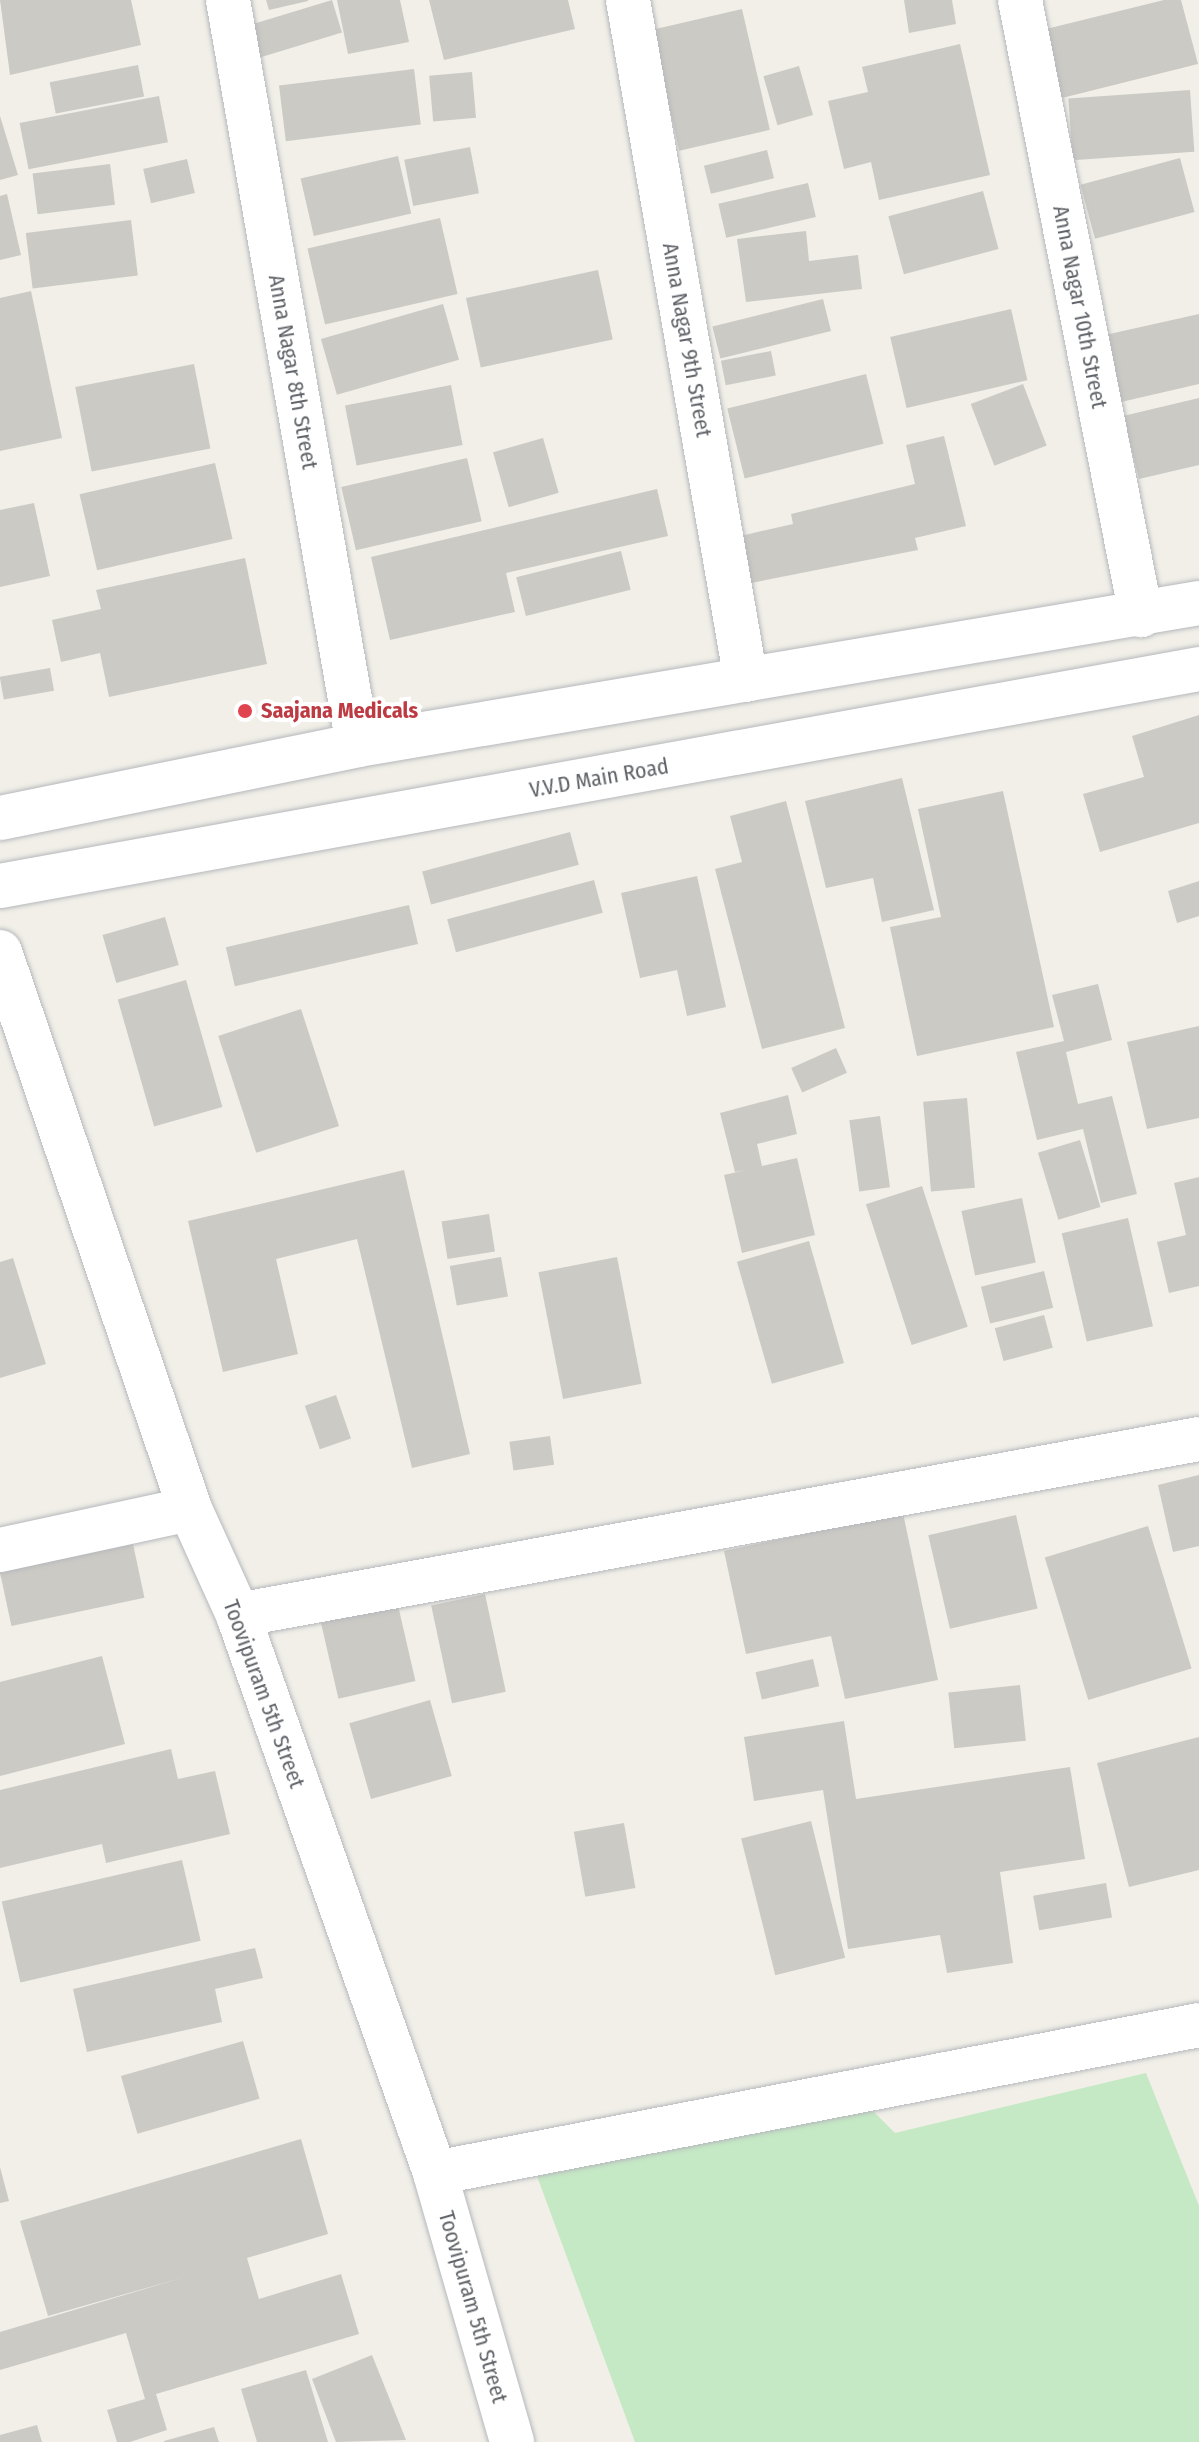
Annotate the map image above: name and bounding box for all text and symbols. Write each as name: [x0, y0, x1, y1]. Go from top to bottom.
street label: Anna Nagar 10th Street: [1047, 203, 1113, 411]
street label: Anna Nagar 9th Street: [657, 241, 717, 439]
street label: Anna Nagar 8th Street: [263, 273, 323, 471]
place label: Saajana Medicals: [261, 698, 418, 724]
marker: Saajana Medicals: [236, 702, 254, 720]
street label: V.V.D Main Road: [527, 753, 671, 803]
street label: Toovipuram 5th Street: [218, 1596, 310, 1792]
street label: Toovipuram 5th Street: [433, 2208, 513, 2406]

